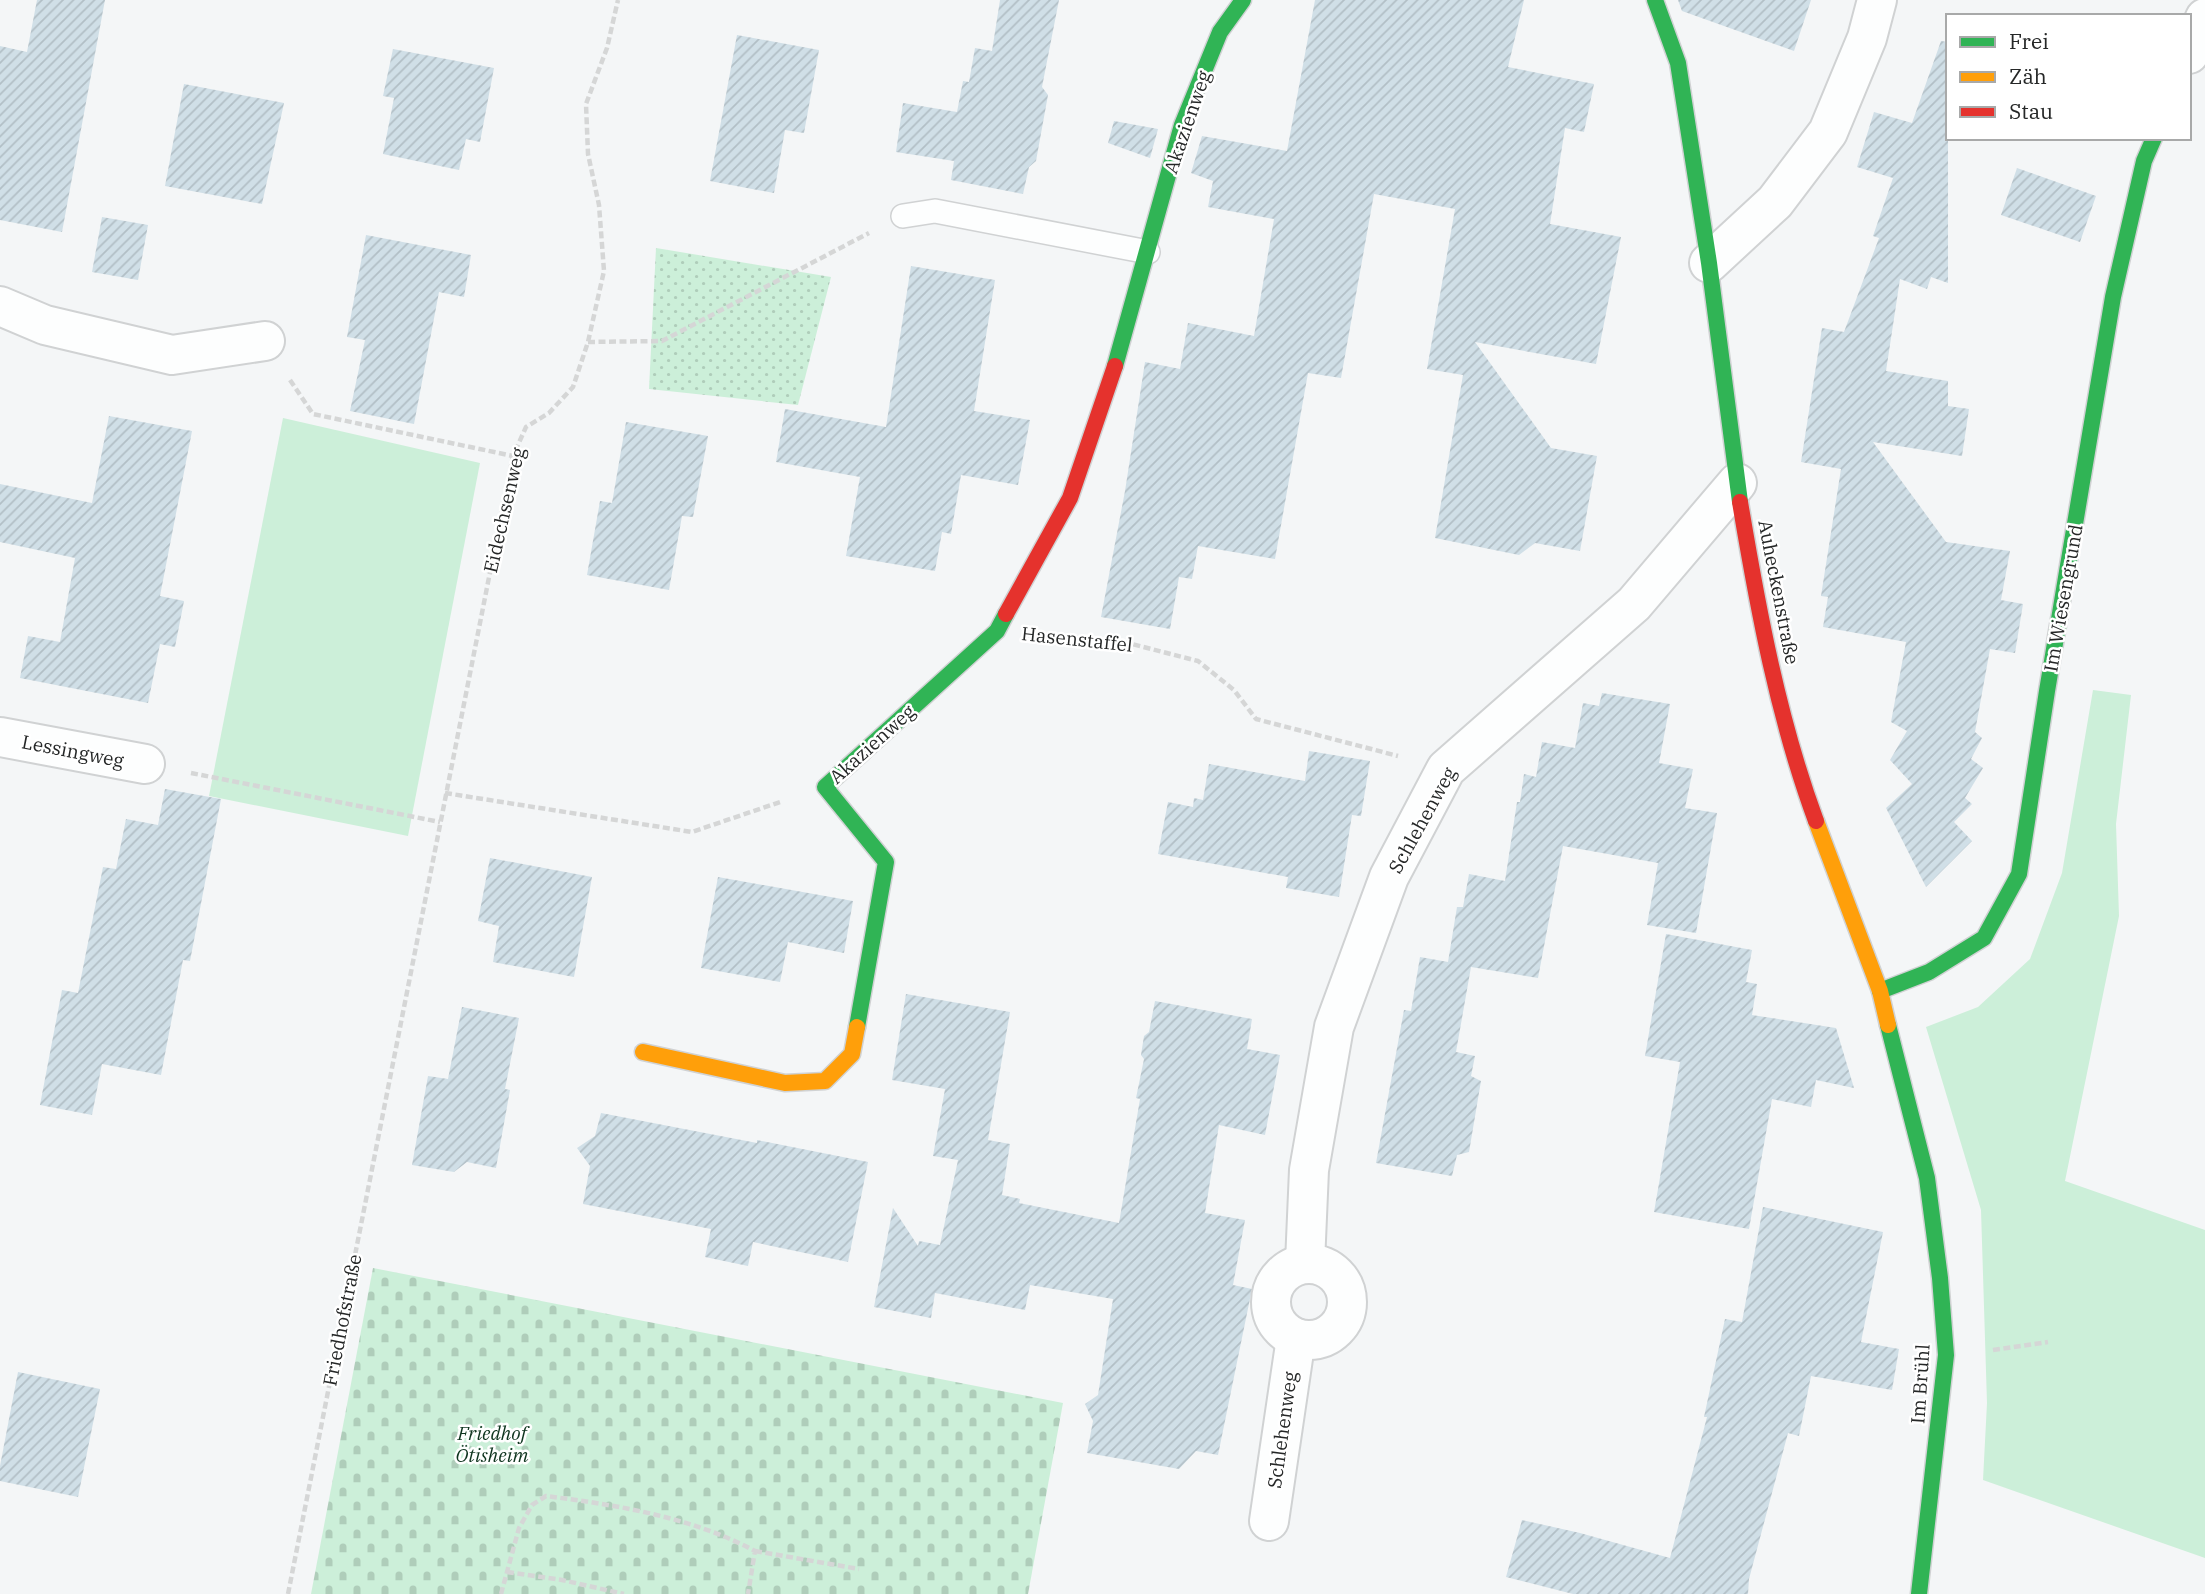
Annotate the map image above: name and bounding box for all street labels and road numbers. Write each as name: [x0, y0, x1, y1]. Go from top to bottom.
street label: Akazienweg: [1158, 67, 1216, 177]
street label: Eidechsenweg: [478, 444, 530, 575]
street label: Auheckenstraße: [1753, 518, 1805, 666]
street label: Im Wiesengrund: [2038, 522, 2088, 674]
street label: Hasenstaffel: [1020, 621, 1134, 657]
street label: Akazienweg: [824, 699, 920, 789]
street label: Lessingweg: [20, 729, 127, 773]
street label: Schlehenweg: [1383, 762, 1461, 877]
street label: Friedhofstraße: [317, 1252, 367, 1388]
street label: Im Brühl: [1905, 1343, 1935, 1425]
street label: Schlehenweg: [1262, 1369, 1302, 1490]

